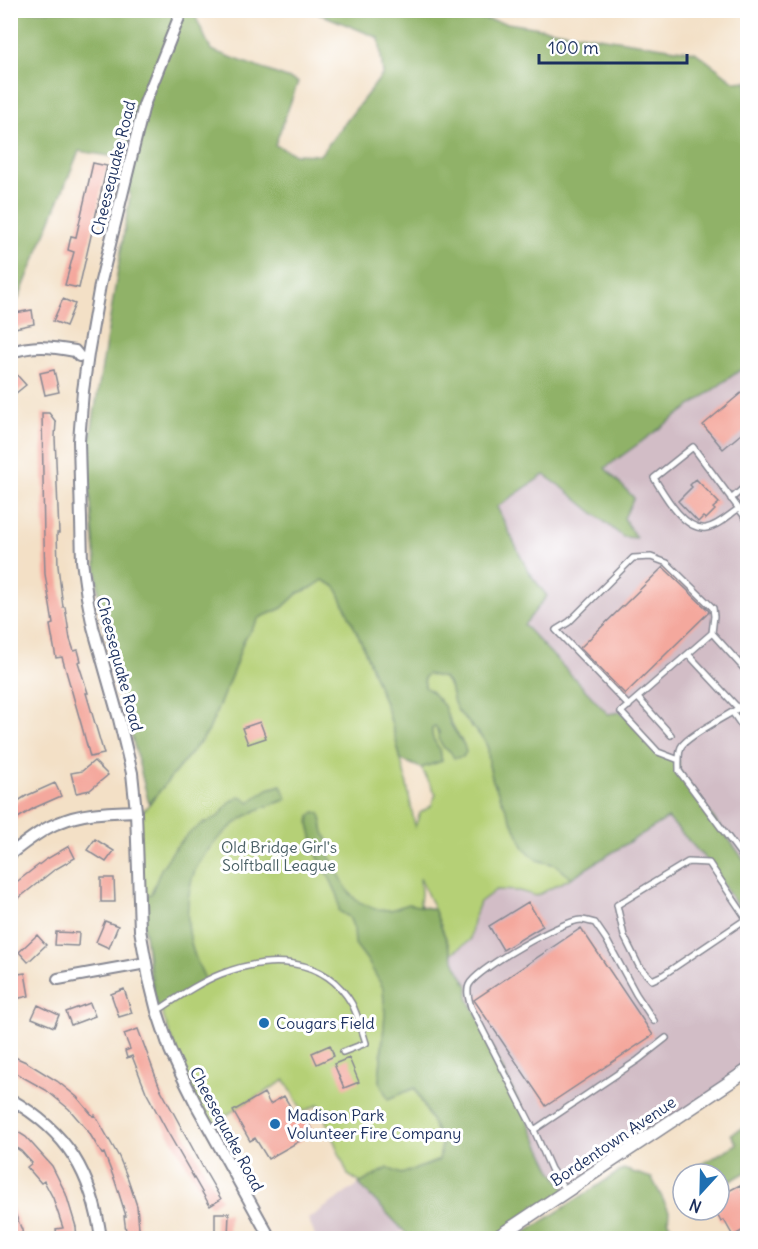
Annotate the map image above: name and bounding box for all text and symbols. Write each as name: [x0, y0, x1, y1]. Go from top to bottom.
scale bar: [539, 27, 688, 65]
text: 100 m: [548, 36, 599, 59]
street label: Cheesequake Road: [87, 99, 139, 237]
street label: Cheesequake Road: [92, 595, 148, 733]
park label: Old Bridge Girl's Solftball League: [221, 837, 337, 875]
place label: Cougars Field: [276, 1013, 375, 1033]
marker: Cougars Field: [257, 1016, 271, 1030]
street label: Cheesequake Road: [186, 1063, 268, 1195]
street label: Bordentown Avenue: [547, 1092, 679, 1190]
place label: Madison Park Volunteer Fire Company: [287, 1105, 461, 1143]
marker: Madison Park Volunteer Fire Company: [268, 1117, 282, 1131]
north arrow: [671, 1162, 731, 1222]
text: N: [687, 1195, 704, 1217]

